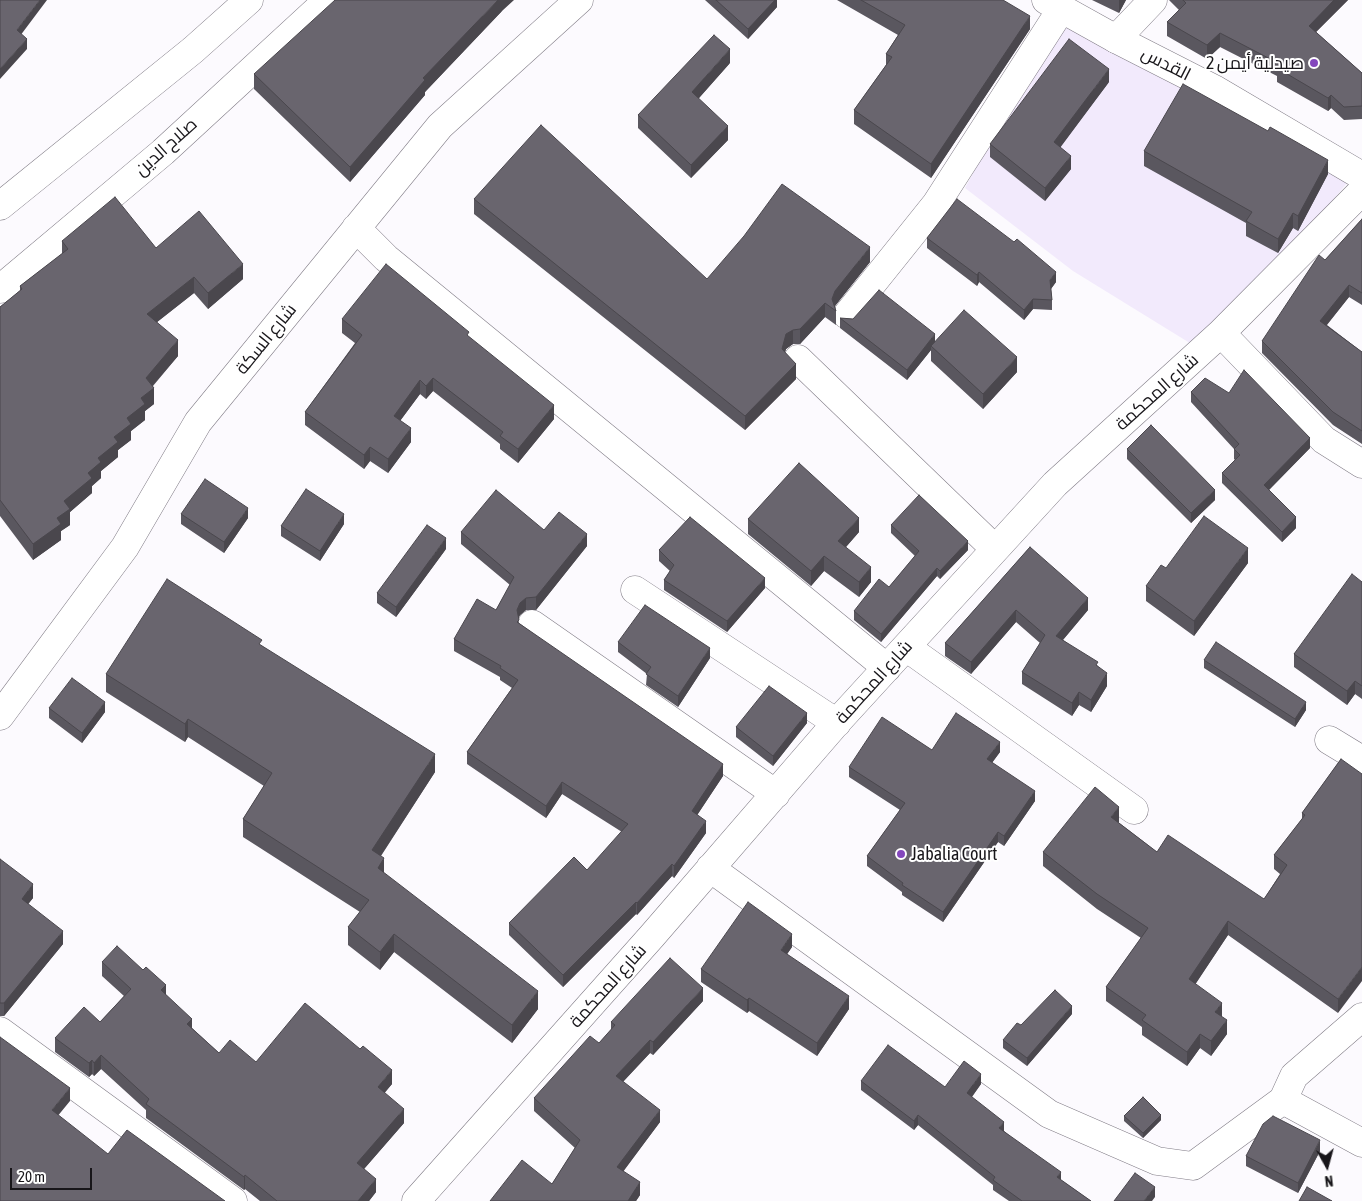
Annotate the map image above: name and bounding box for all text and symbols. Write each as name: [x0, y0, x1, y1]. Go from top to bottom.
street label: القدس: [1138, 42, 1194, 86]
place label: صيدلية أيمن 2: [1206, 52, 1304, 74]
marker: صيدلية أيمن 2: [1308, 57, 1320, 69]
street label: صلاح الدين: [130, 113, 202, 181]
street label: شارع السكة: [231, 299, 301, 379]
street label: شارع المحكمة: [1111, 349, 1203, 435]
street label: شارع المحكمة: [831, 636, 917, 728]
place label: Jabalia Court: [911, 843, 997, 865]
marker: Jabalia Court: [895, 848, 907, 860]
street label: شارع المحكمة: [565, 940, 651, 1032]
north arrow: [1302, 1141, 1352, 1191]
scale bar: [12, 1158, 95, 1190]
text: 20 m: [18, 1168, 45, 1185]
text: N: [1324, 1172, 1334, 1189]

